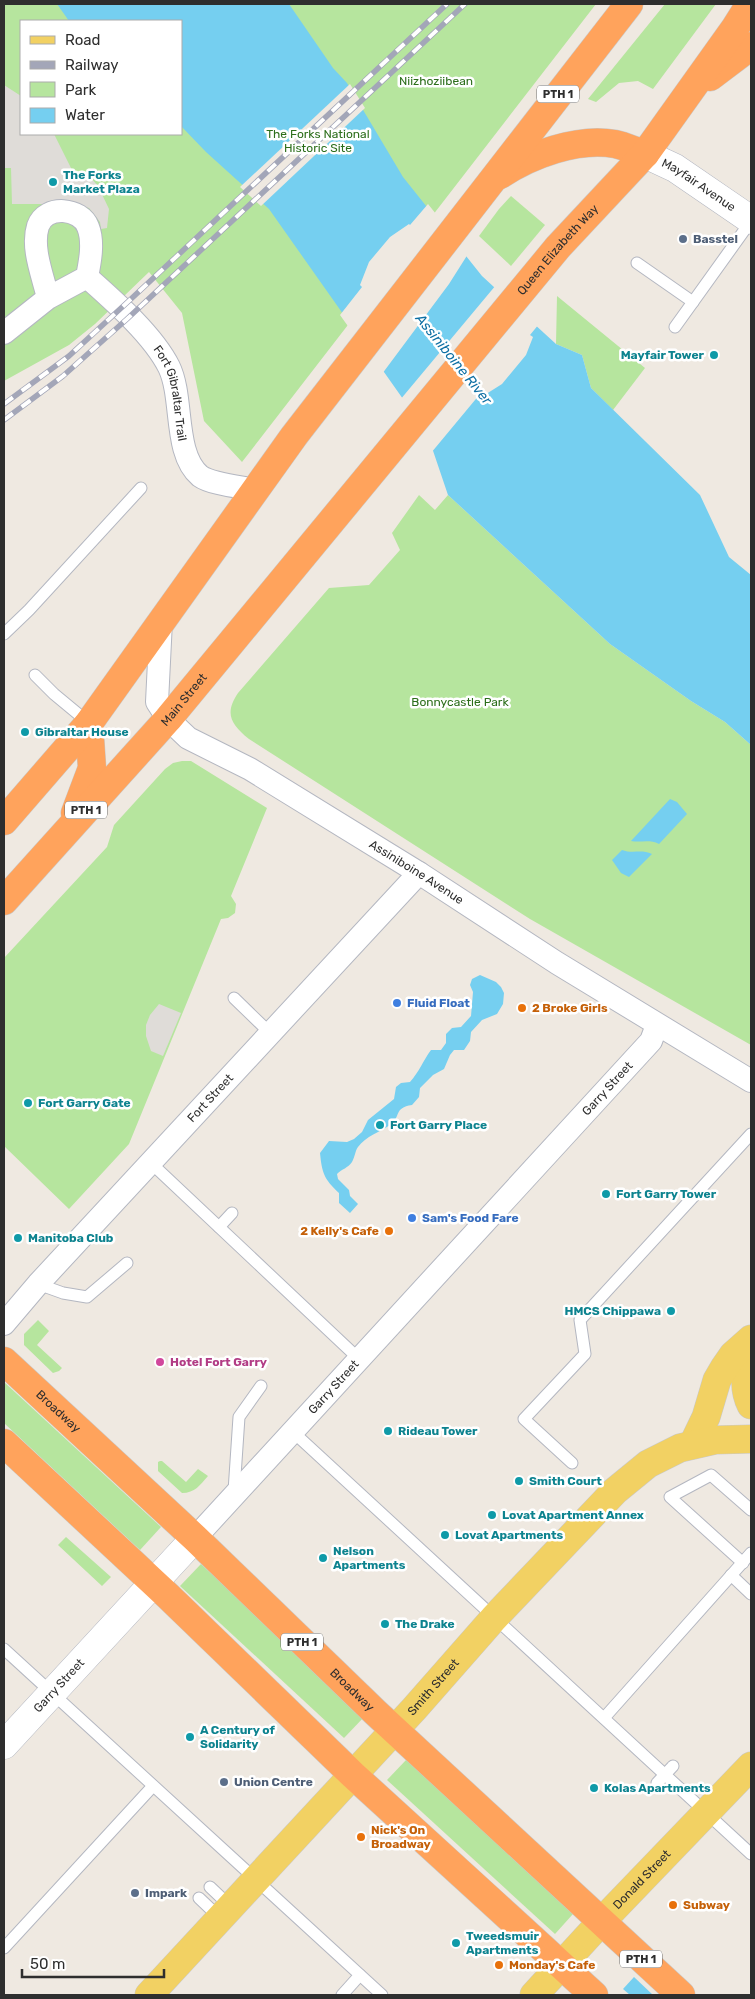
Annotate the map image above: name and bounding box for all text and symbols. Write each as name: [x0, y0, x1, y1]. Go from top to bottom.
legend: [20, 20, 182, 135]
text: Road: [65, 31, 101, 49]
text: Railway: [65, 56, 119, 74]
park label: Niizhoziibean: [399, 74, 473, 88]
text: Park: [65, 81, 96, 99]
road number: PTH 1: [537, 86, 579, 102]
text: Water: [65, 106, 105, 124]
park label: The Forks National Historic Site: [266, 127, 370, 155]
street label: Mayfair Avenue: [659, 156, 738, 214]
place label: The Forks Market Plaza: [63, 168, 140, 196]
marker: The Forks Market Plaza: [47, 176, 59, 188]
street label: Queen Elizabeth Way: [514, 201, 601, 298]
place label: Basstel: [693, 232, 738, 246]
marker: Basstel: [677, 233, 689, 245]
water label: Assiniboine River: [411, 310, 496, 409]
street label: Fort Gibraltar Trail: [151, 343, 189, 442]
place label: Mayfair Tower: [621, 348, 705, 362]
marker: Mayfair Tower: [708, 349, 720, 361]
street label: Main Street: [158, 670, 210, 729]
park label: Bonnycastle Park: [411, 695, 509, 709]
place label: Gibraltar House: [35, 725, 129, 739]
marker: Gibraltar House: [19, 726, 31, 738]
road number: PTH 1: [65, 802, 107, 818]
street label: Assiniboine Avenue: [367, 837, 466, 907]
place label: Fluid Float: [407, 996, 470, 1010]
marker: Fluid Float: [391, 997, 403, 1009]
place label: 2 Broke Girls: [532, 1001, 608, 1015]
marker: 2 Broke Girls: [516, 1002, 528, 1014]
street label: Garry Street: [579, 1059, 636, 1118]
street label: Fort Street: [185, 1071, 236, 1125]
place label: Fort Garry Gate: [38, 1096, 131, 1110]
marker: Fort Garry Gate: [22, 1097, 34, 1109]
place label: Fort Garry Place: [390, 1118, 487, 1132]
marker: Fort Garry Place: [374, 1119, 386, 1131]
place label: Fort Garry Tower: [616, 1187, 717, 1201]
marker: Fort Garry Tower: [600, 1188, 612, 1200]
place label: Sam's Food Fare: [422, 1211, 519, 1225]
marker: Sam's Food Fare: [406, 1212, 418, 1224]
place label: 2 Kelly's Cafe: [300, 1224, 379, 1238]
marker: 2 Kelly's Cafe: [383, 1225, 395, 1237]
place label: Manitoba Club: [28, 1231, 114, 1245]
marker: Manitoba Club: [12, 1232, 24, 1244]
place label: HMCS Chippawa: [564, 1304, 661, 1318]
marker: HMCS Chippawa: [665, 1305, 677, 1317]
place label: Hotel Fort Garry: [170, 1355, 267, 1369]
marker: Hotel Fort Garry: [154, 1356, 166, 1368]
street label: Garry Street: [305, 1357, 362, 1417]
street label: Broadway: [33, 1387, 84, 1436]
place label: Rideau Tower: [398, 1424, 478, 1438]
marker: Rideau Tower: [382, 1425, 394, 1437]
place label: Smith Court: [529, 1474, 602, 1488]
marker: Smith Court: [513, 1475, 525, 1487]
place label: Lovat Apartment Annex: [502, 1508, 644, 1522]
marker: Lovat Apartment Annex: [486, 1509, 498, 1521]
place label: Lovat Apartments: [455, 1528, 564, 1542]
marker: Lovat Apartments: [439, 1529, 451, 1541]
place label: Nelson Apartments: [333, 1544, 406, 1572]
marker: Nelson Apartments: [317, 1552, 329, 1564]
place label: The Drake: [395, 1617, 455, 1631]
marker: The Drake: [379, 1618, 391, 1630]
road number: PTH 1: [281, 1634, 323, 1650]
street label: Garry Street: [31, 1656, 87, 1715]
street label: Smith Street: [405, 1656, 462, 1718]
street label: Broadway: [327, 1666, 377, 1715]
place label: A Century of Solidarity: [200, 1723, 275, 1751]
marker: A Century of Solidarity: [184, 1731, 196, 1743]
place label: Union Centre: [234, 1775, 313, 1789]
marker: Union Centre: [218, 1776, 230, 1788]
place label: Kolas Apartments: [604, 1781, 711, 1795]
marker: Kolas Apartments: [588, 1782, 600, 1794]
place label: Nick's On Broadway: [371, 1823, 431, 1851]
marker: Nick's On Broadway: [355, 1831, 367, 1843]
street label: Donald Street: [610, 1847, 674, 1912]
place label: Impark: [145, 1886, 187, 1900]
marker: Impark: [129, 1887, 141, 1899]
place label: Subway: [683, 1898, 730, 1912]
marker: Subway: [667, 1899, 679, 1911]
place label: Tweedsmuir Apartments: [466, 1929, 540, 1957]
marker: Tweedsmuir Apartments: [450, 1937, 462, 1949]
scale bar: [22, 1946, 165, 1978]
road number: PTH 1: [620, 1950, 662, 1968]
text: 50 m: [30, 1955, 65, 1973]
place label: Monday's Cafe: [509, 1958, 595, 1972]
marker: Monday's Cafe: [493, 1959, 505, 1971]

